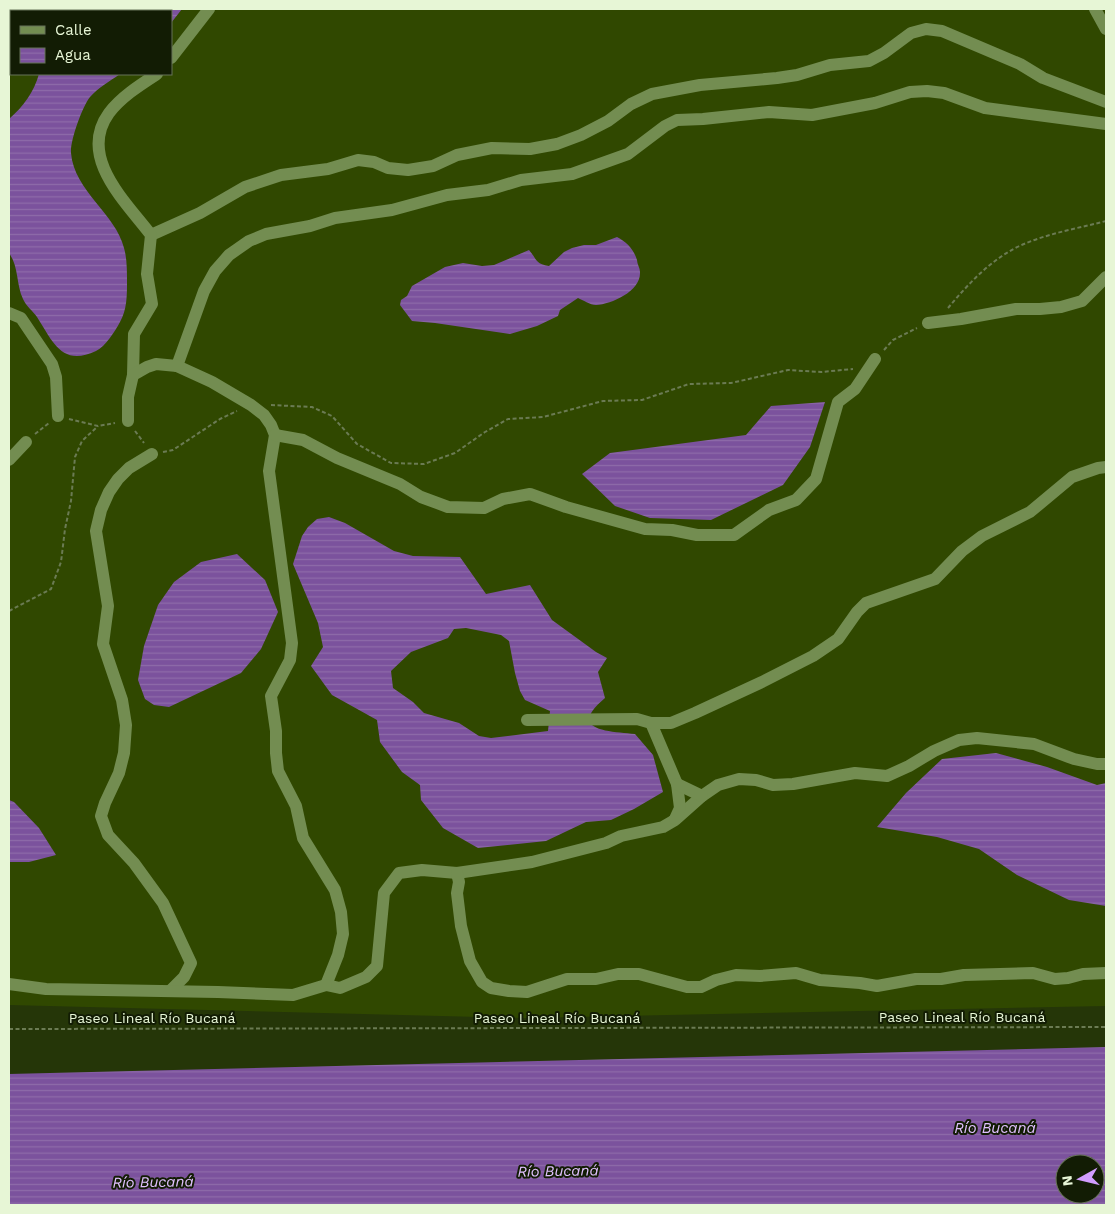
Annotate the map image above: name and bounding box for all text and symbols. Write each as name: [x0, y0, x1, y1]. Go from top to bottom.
legend: [10, 10, 172, 75]
text: Calle: [55, 21, 92, 39]
text: Agua: [55, 46, 91, 64]
street label: Paseo Lineal Río Bucaná: [879, 1009, 1045, 1025]
street label: Paseo Lineal Río Bucaná: [69, 1010, 235, 1026]
street label: Paseo Lineal Río Bucaná: [474, 1010, 640, 1026]
water label: Río Bucaná: [954, 1119, 1036, 1137]
north arrow: [1055, 1154, 1105, 1204]
water label: Río Bucaná: [517, 1161, 599, 1181]
water label: Río Bucaná: [112, 1172, 194, 1192]
text: N: [1058, 1175, 1076, 1187]

